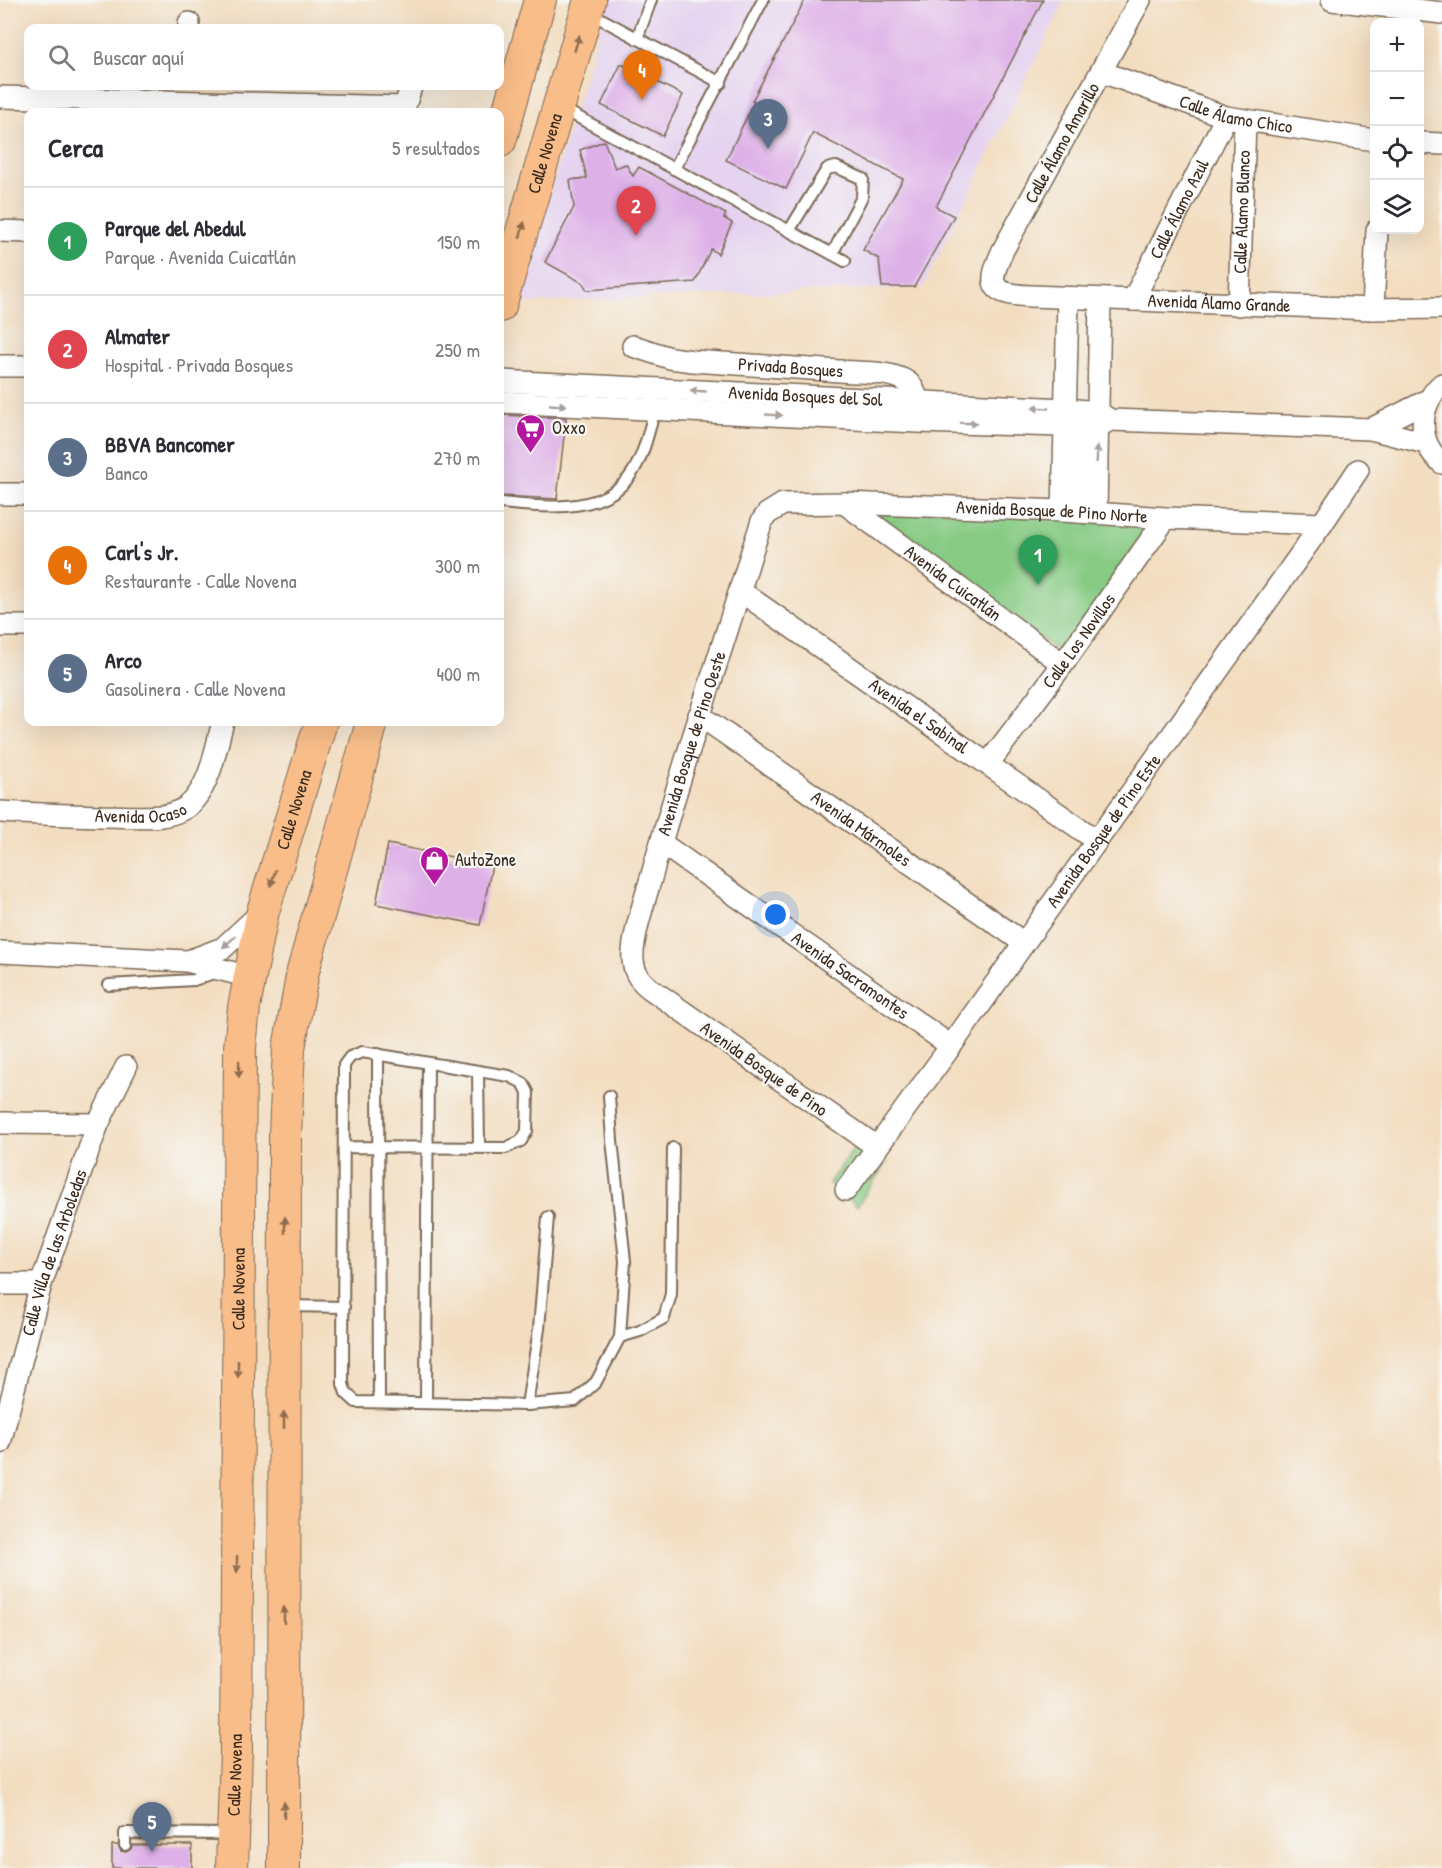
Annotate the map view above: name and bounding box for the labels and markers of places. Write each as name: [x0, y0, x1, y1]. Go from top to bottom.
pin: 4: [622, 51, 662, 100]
pin: 3: [748, 100, 788, 149]
pin: 2: [616, 186, 656, 236]
supermarket icon: Oxxo: [515, 412, 547, 454]
place label: Oxxo: [552, 415, 585, 440]
pin: 1: [1018, 536, 1058, 585]
shop icon: AutoZone: [418, 844, 450, 886]
place label: AutoZone: [455, 847, 516, 872]
pin: 5: [132, 1802, 172, 1852]

